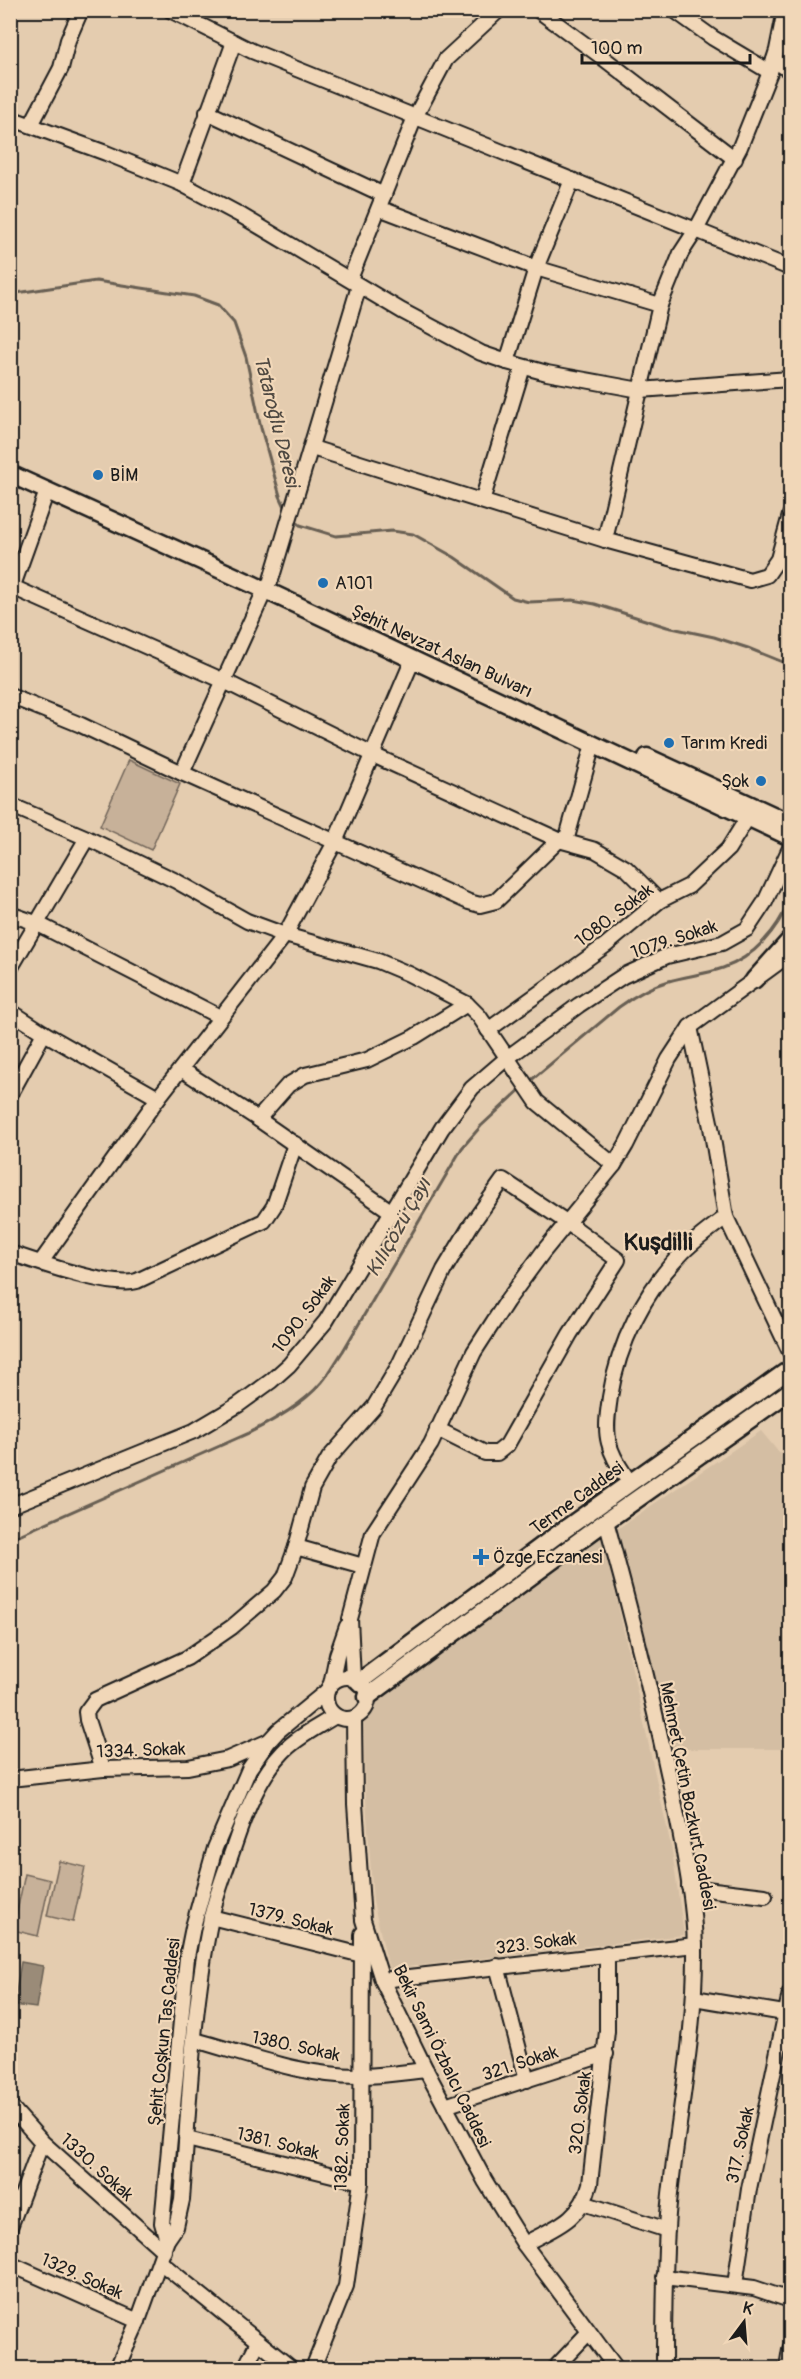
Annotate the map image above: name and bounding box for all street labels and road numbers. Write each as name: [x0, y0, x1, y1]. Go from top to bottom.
street label: Şehit Nevzat Aslan Bulvarı: [348, 599, 536, 704]
street label: 1080. Sokak: [571, 878, 658, 952]
street label: 1079. Sokak: [628, 915, 721, 964]
street label: 1090. Sokak: [267, 1270, 342, 1358]
street label: Terme Caddesi: [526, 1457, 629, 1540]
street label: Mehmet Çetin Bozkurt Caddesi: [654, 1680, 721, 1912]
street label: 1334. Sokak: [96, 1737, 186, 1764]
street label: 1379. Sokak: [246, 1898, 336, 1941]
street label: 323. Sokak: [494, 1927, 578, 1960]
street label: Şehit Coşkun Taş Caddesi: [143, 1937, 186, 2127]
street label: Bekir Sami Özbalcı Caddesi: [387, 1961, 496, 2151]
street label: 1380. Sokak: [250, 2026, 343, 2067]
street label: 321. Sokak: [479, 2040, 562, 2087]
street label: 320. Sokak: [564, 2070, 597, 2156]
street label: 1382. Sokak: [329, 2102, 356, 2191]
street label: 317. Sokak: [721, 2104, 760, 2186]
street label: 1381. Sokak: [234, 2122, 322, 2165]
street label: 1330. Sokak: [55, 2128, 138, 2207]
street label: 1329. Sokak: [37, 2248, 127, 2305]

